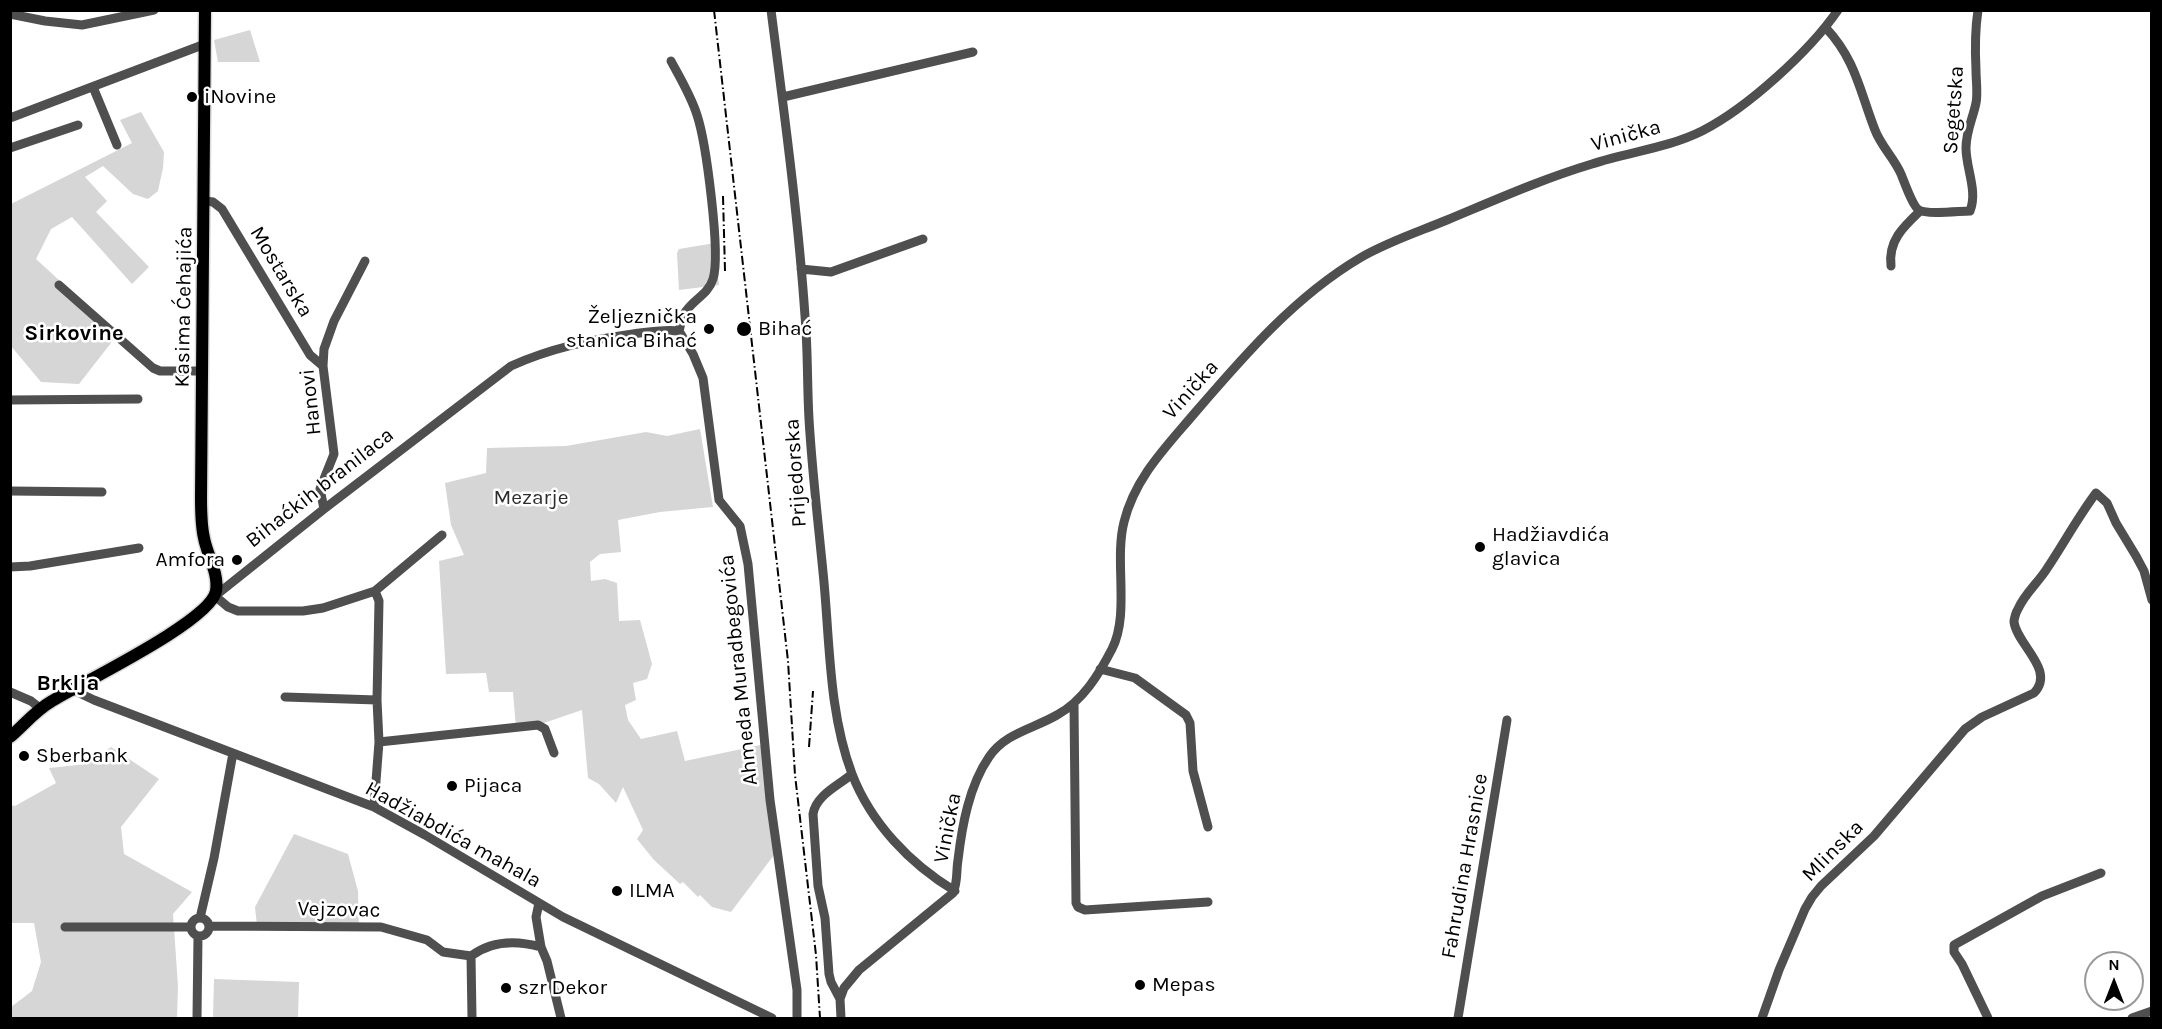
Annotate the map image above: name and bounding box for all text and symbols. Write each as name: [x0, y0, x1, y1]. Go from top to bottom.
street label: Segetska: [1938, 65, 1970, 155]
place label: iNovine: [204, 84, 276, 110]
marker: iNovine: [185, 90, 199, 104]
street label: Vinička: [1588, 115, 1664, 157]
street label: Mostarska: [244, 222, 318, 322]
street label: Kasima Ćehajića: [170, 226, 198, 388]
place label: Željeznička stanica Bihać: [566, 304, 697, 354]
place label: Bihać: [758, 316, 812, 342]
marker: Bihać: [735, 320, 753, 338]
district label: Sirkovine: [24, 321, 124, 347]
marker: Željeznička stanica Bihać: [702, 322, 716, 336]
street label: Vinička: [1158, 355, 1224, 425]
street label: Hanovi: [295, 368, 327, 436]
street label: Prijedorska: [780, 418, 812, 528]
street label: Bihaćkih branilaca: [241, 423, 399, 553]
park label: Mezarje: [493, 485, 569, 511]
place label: Hadžiavdića glavica: [1492, 522, 1609, 572]
marker: Hadžiavdića glavica: [1473, 540, 1487, 554]
place label: Amfora: [155, 547, 225, 573]
marker: Amfora: [230, 553, 244, 567]
street label: Ahmeda Muradbegovića: [714, 553, 764, 787]
district label: Brklja: [37, 671, 99, 697]
place label: Sberbank: [36, 743, 128, 769]
marker: Sberbank: [17, 749, 31, 763]
street label: Fahrudina Hrasnice: [1436, 771, 1494, 961]
place label: Pijaca: [464, 773, 522, 799]
street label: Hadžiabdića mahala: [361, 776, 545, 894]
marker: Pijaca: [445, 779, 459, 793]
street label: Vinička: [929, 791, 967, 865]
street label: Mlinska: [1797, 815, 1869, 887]
place label: ILMA: [629, 878, 675, 904]
marker: ILMA: [610, 884, 624, 898]
street label: Vejzovac: [297, 897, 381, 923]
north arrow: [2084, 951, 2144, 1011]
text: N: [2108, 955, 2120, 974]
place label: Mepas: [1152, 972, 1215, 998]
place label: szr Dekor: [518, 975, 607, 1001]
marker: Mepas: [1133, 978, 1147, 992]
marker: szr Dekor: [499, 981, 513, 995]

